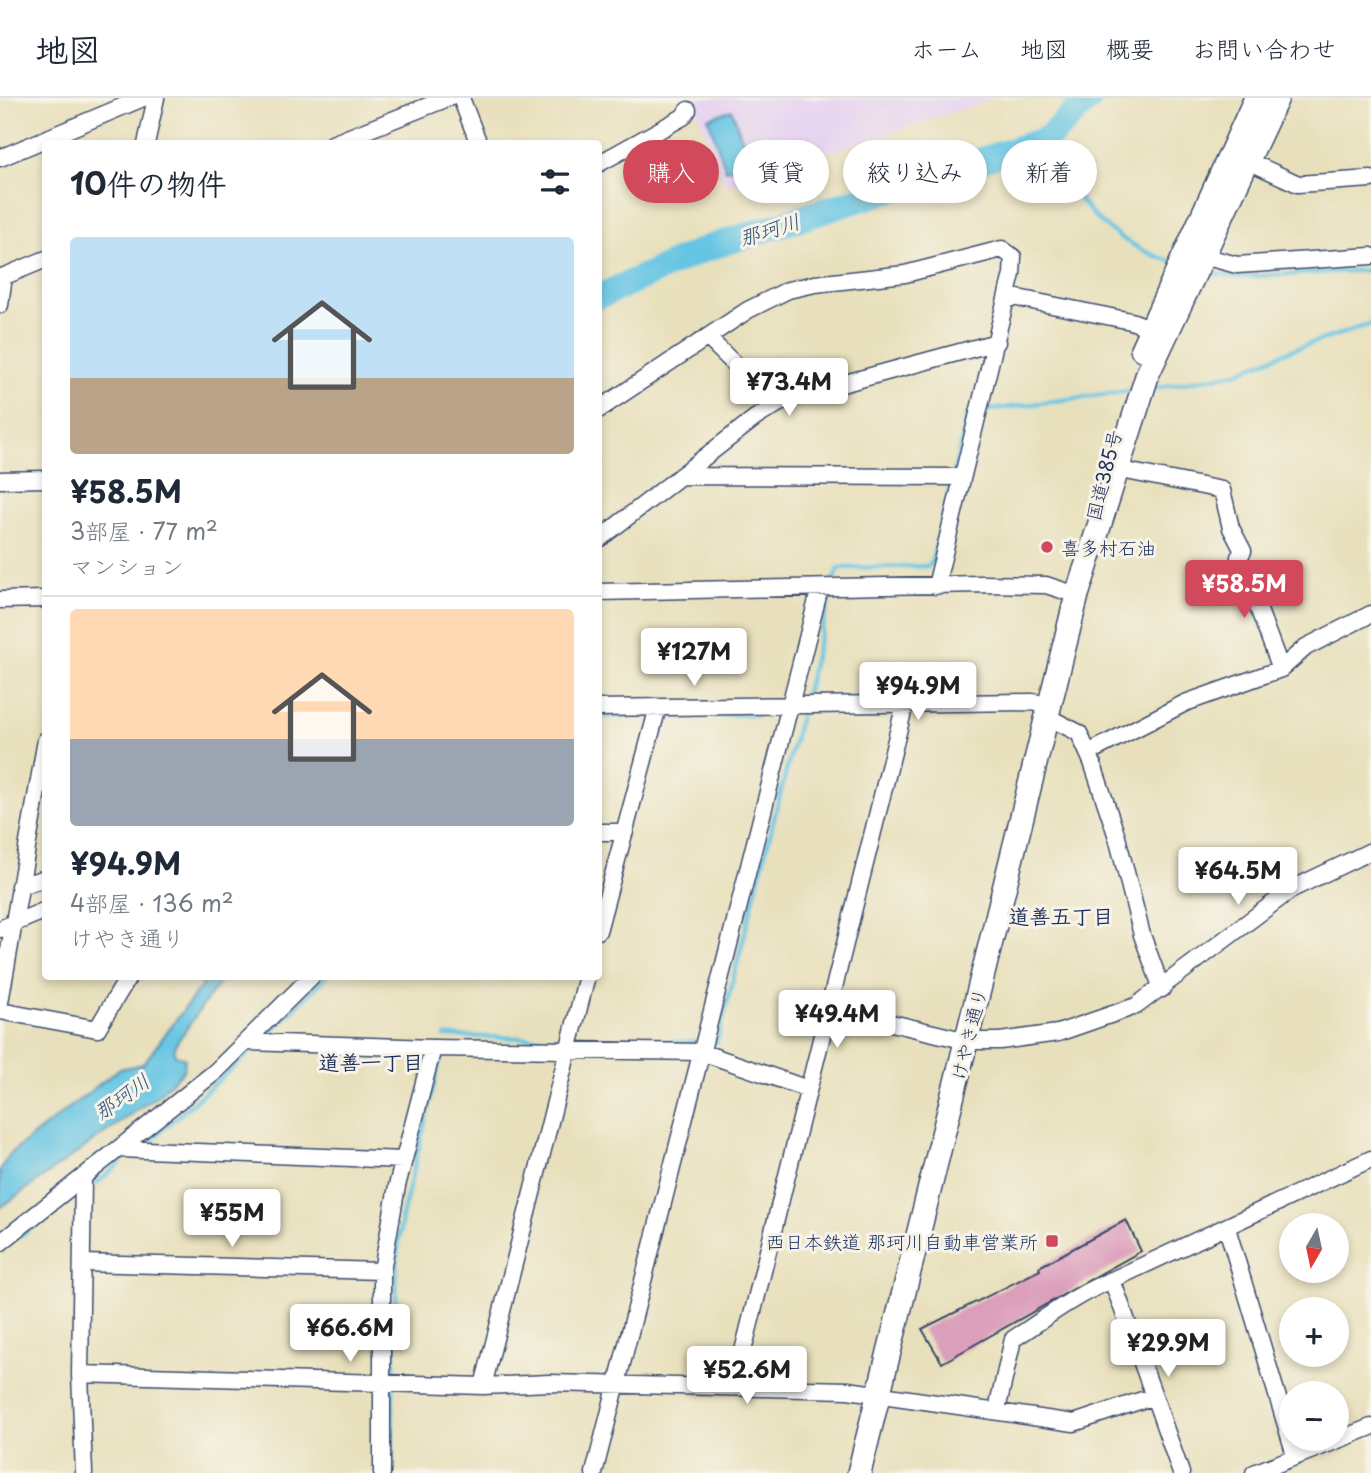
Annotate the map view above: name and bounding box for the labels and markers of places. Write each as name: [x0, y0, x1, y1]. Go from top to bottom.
pin: ¥73.4M: [732, 358, 846, 418]
place label: 喜多村石油: [1061, 533, 1156, 561]
marker: 喜多村石油: [1039, 539, 1055, 555]
pin: ¥58.5M: [1187, 560, 1301, 620]
pin: ¥127M: [645, 628, 743, 688]
pin: ¥94.9M: [861, 662, 975, 722]
pin: ¥64.5M: [1181, 848, 1295, 907]
pin: ¥49.4M: [780, 990, 894, 1050]
pin: ¥55M: [191, 1190, 273, 1249]
place label: 西日本鉄道 那珂川自動車営業所: [766, 1227, 1038, 1255]
marker: 西日本鉄道 那珂川自動車営業所: [1044, 1233, 1060, 1249]
pin: ¥66.6M: [293, 1304, 407, 1364]
pin: ¥29.9M: [1111, 1320, 1225, 1379]
pin: ¥52.6M: [690, 1346, 804, 1406]

